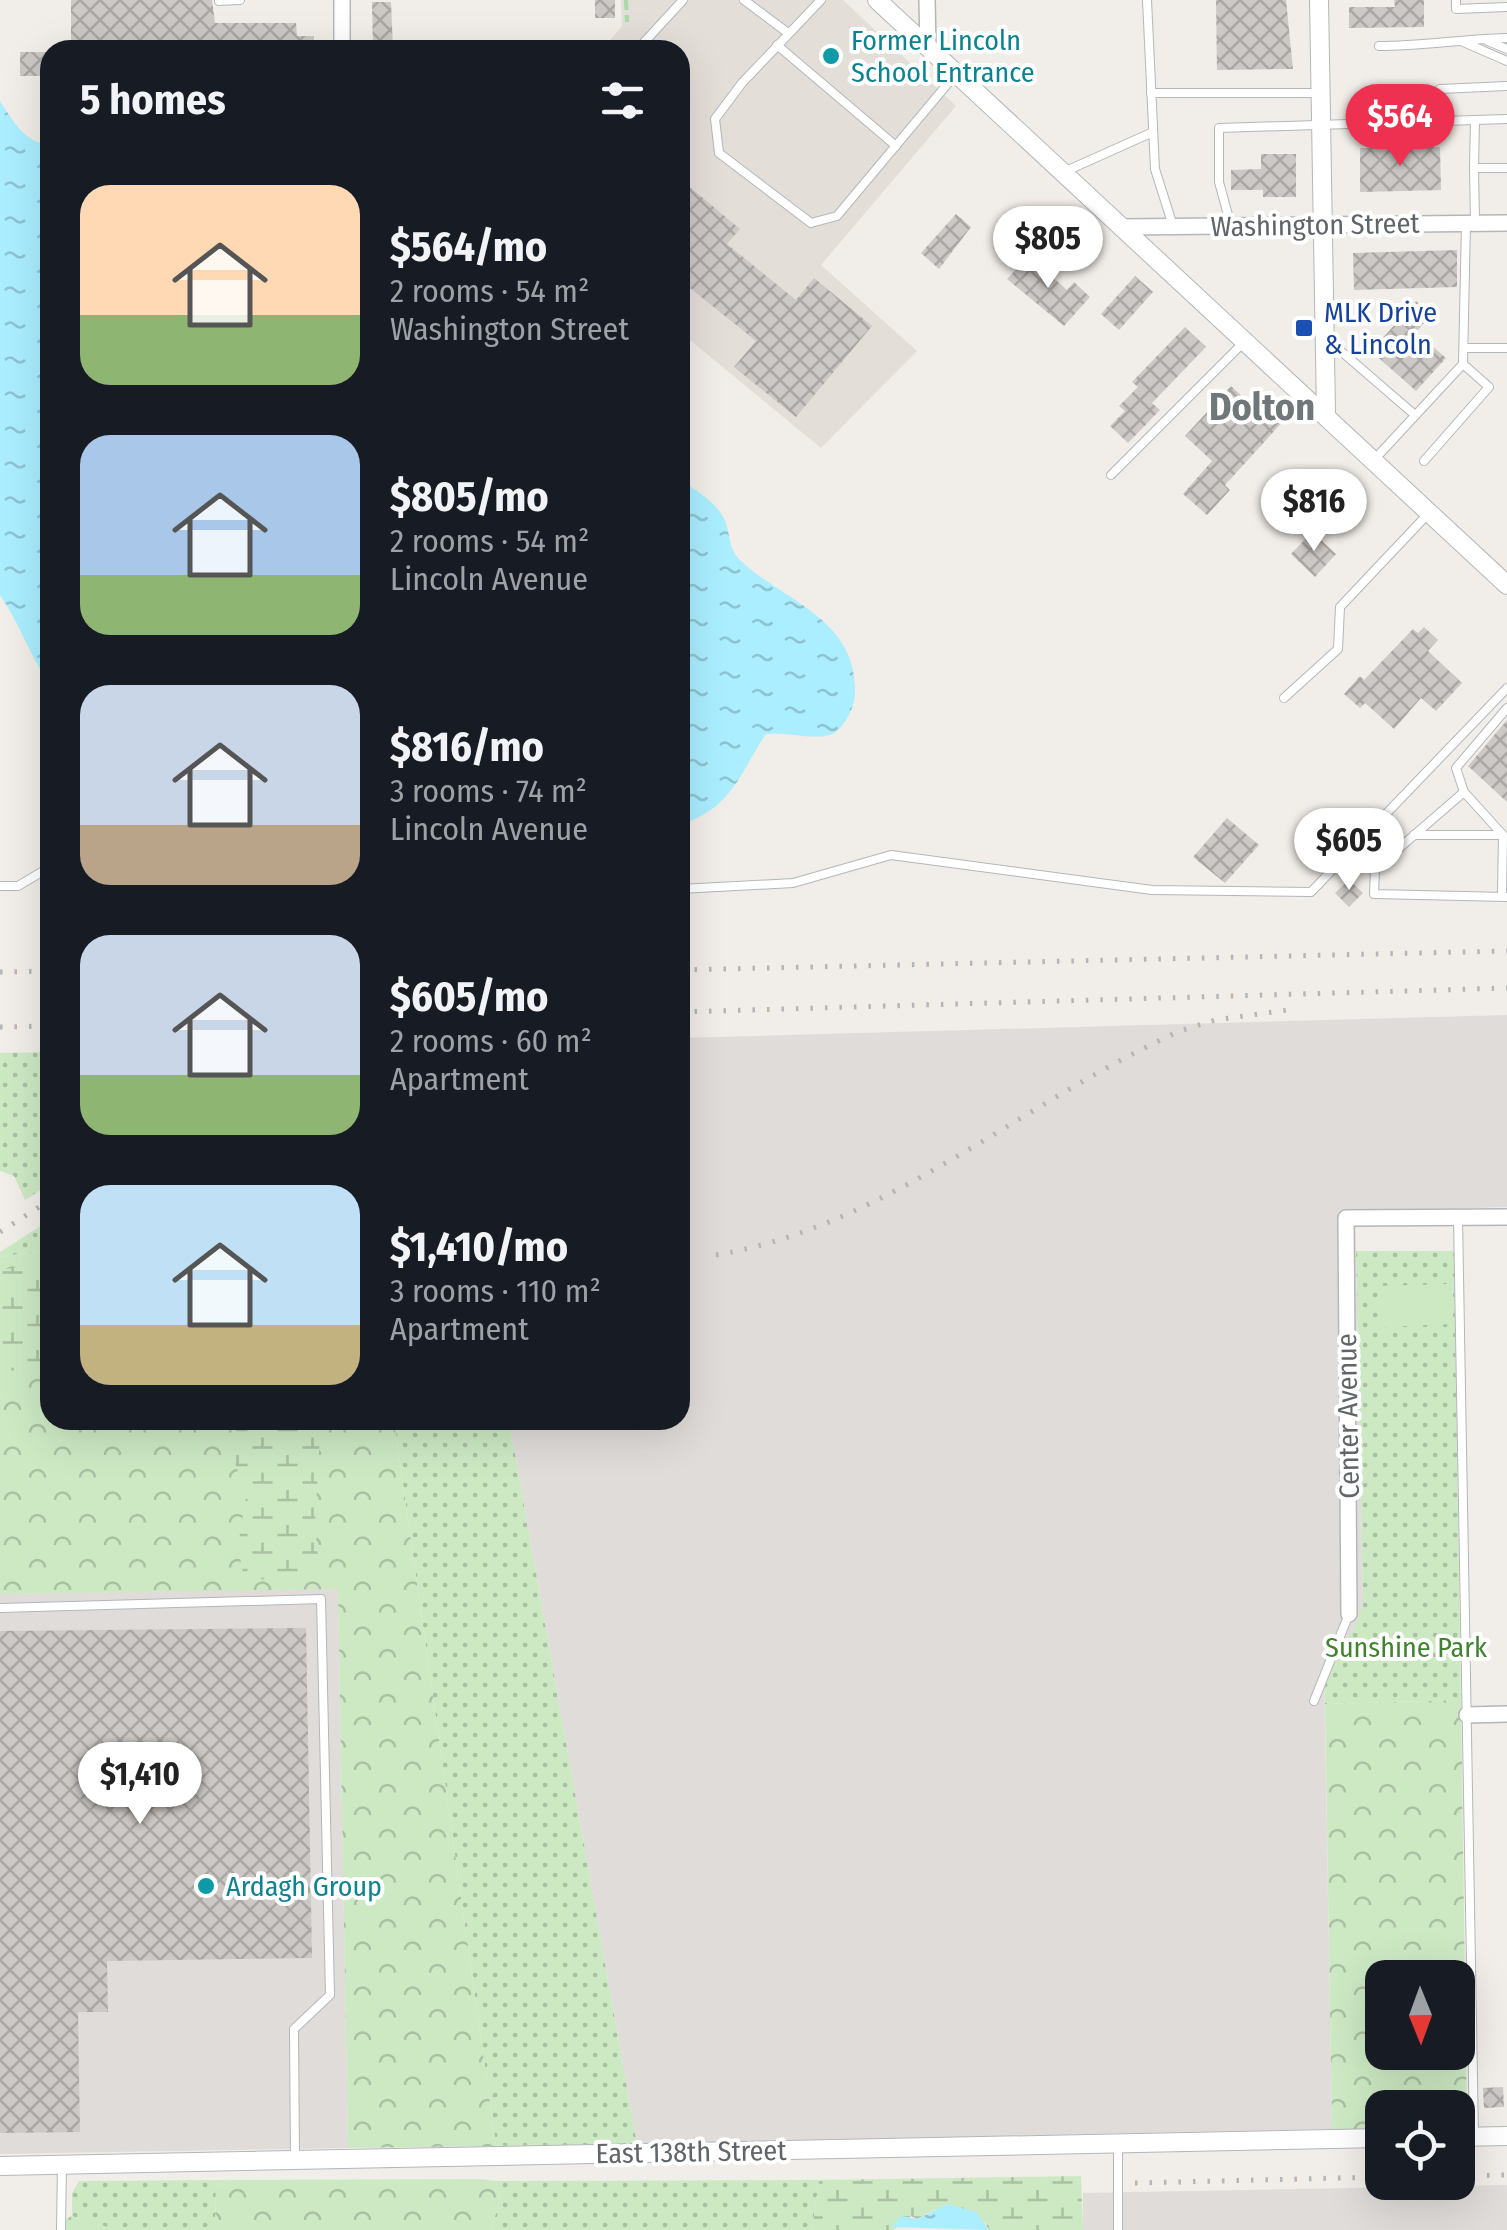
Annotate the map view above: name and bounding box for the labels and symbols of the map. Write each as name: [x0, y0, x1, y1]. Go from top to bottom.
place label: Former Lincoln School Entrance: [851, 24, 1035, 89]
marker: Former Lincoln School Entrance: [820, 45, 842, 67]
pin: $564: [1341, 84, 1459, 169]
pin: $805: [989, 206, 1107, 291]
street label: Washington Street: [1210, 207, 1421, 243]
place label: MLK Drive & Lincoln: [1324, 296, 1437, 361]
marker: MLK Drive & Lincoln: [1293, 317, 1315, 339]
district label: Dolton: [1209, 384, 1315, 430]
pin: $816: [1255, 469, 1373, 554]
pin: $605: [1290, 808, 1408, 893]
street label: Center Avenue: [1330, 1333, 1366, 1499]
park label: Sunshine Park: [1325, 1631, 1488, 1664]
pin: $1,410: [59, 1742, 221, 1827]
place label: Ardagh Group: [226, 1870, 382, 1903]
marker: Ardagh Group: [195, 1875, 217, 1897]
north arrow: [1365, 1960, 1475, 2070]
street label: East 138th Street: [595, 2134, 788, 2170]

